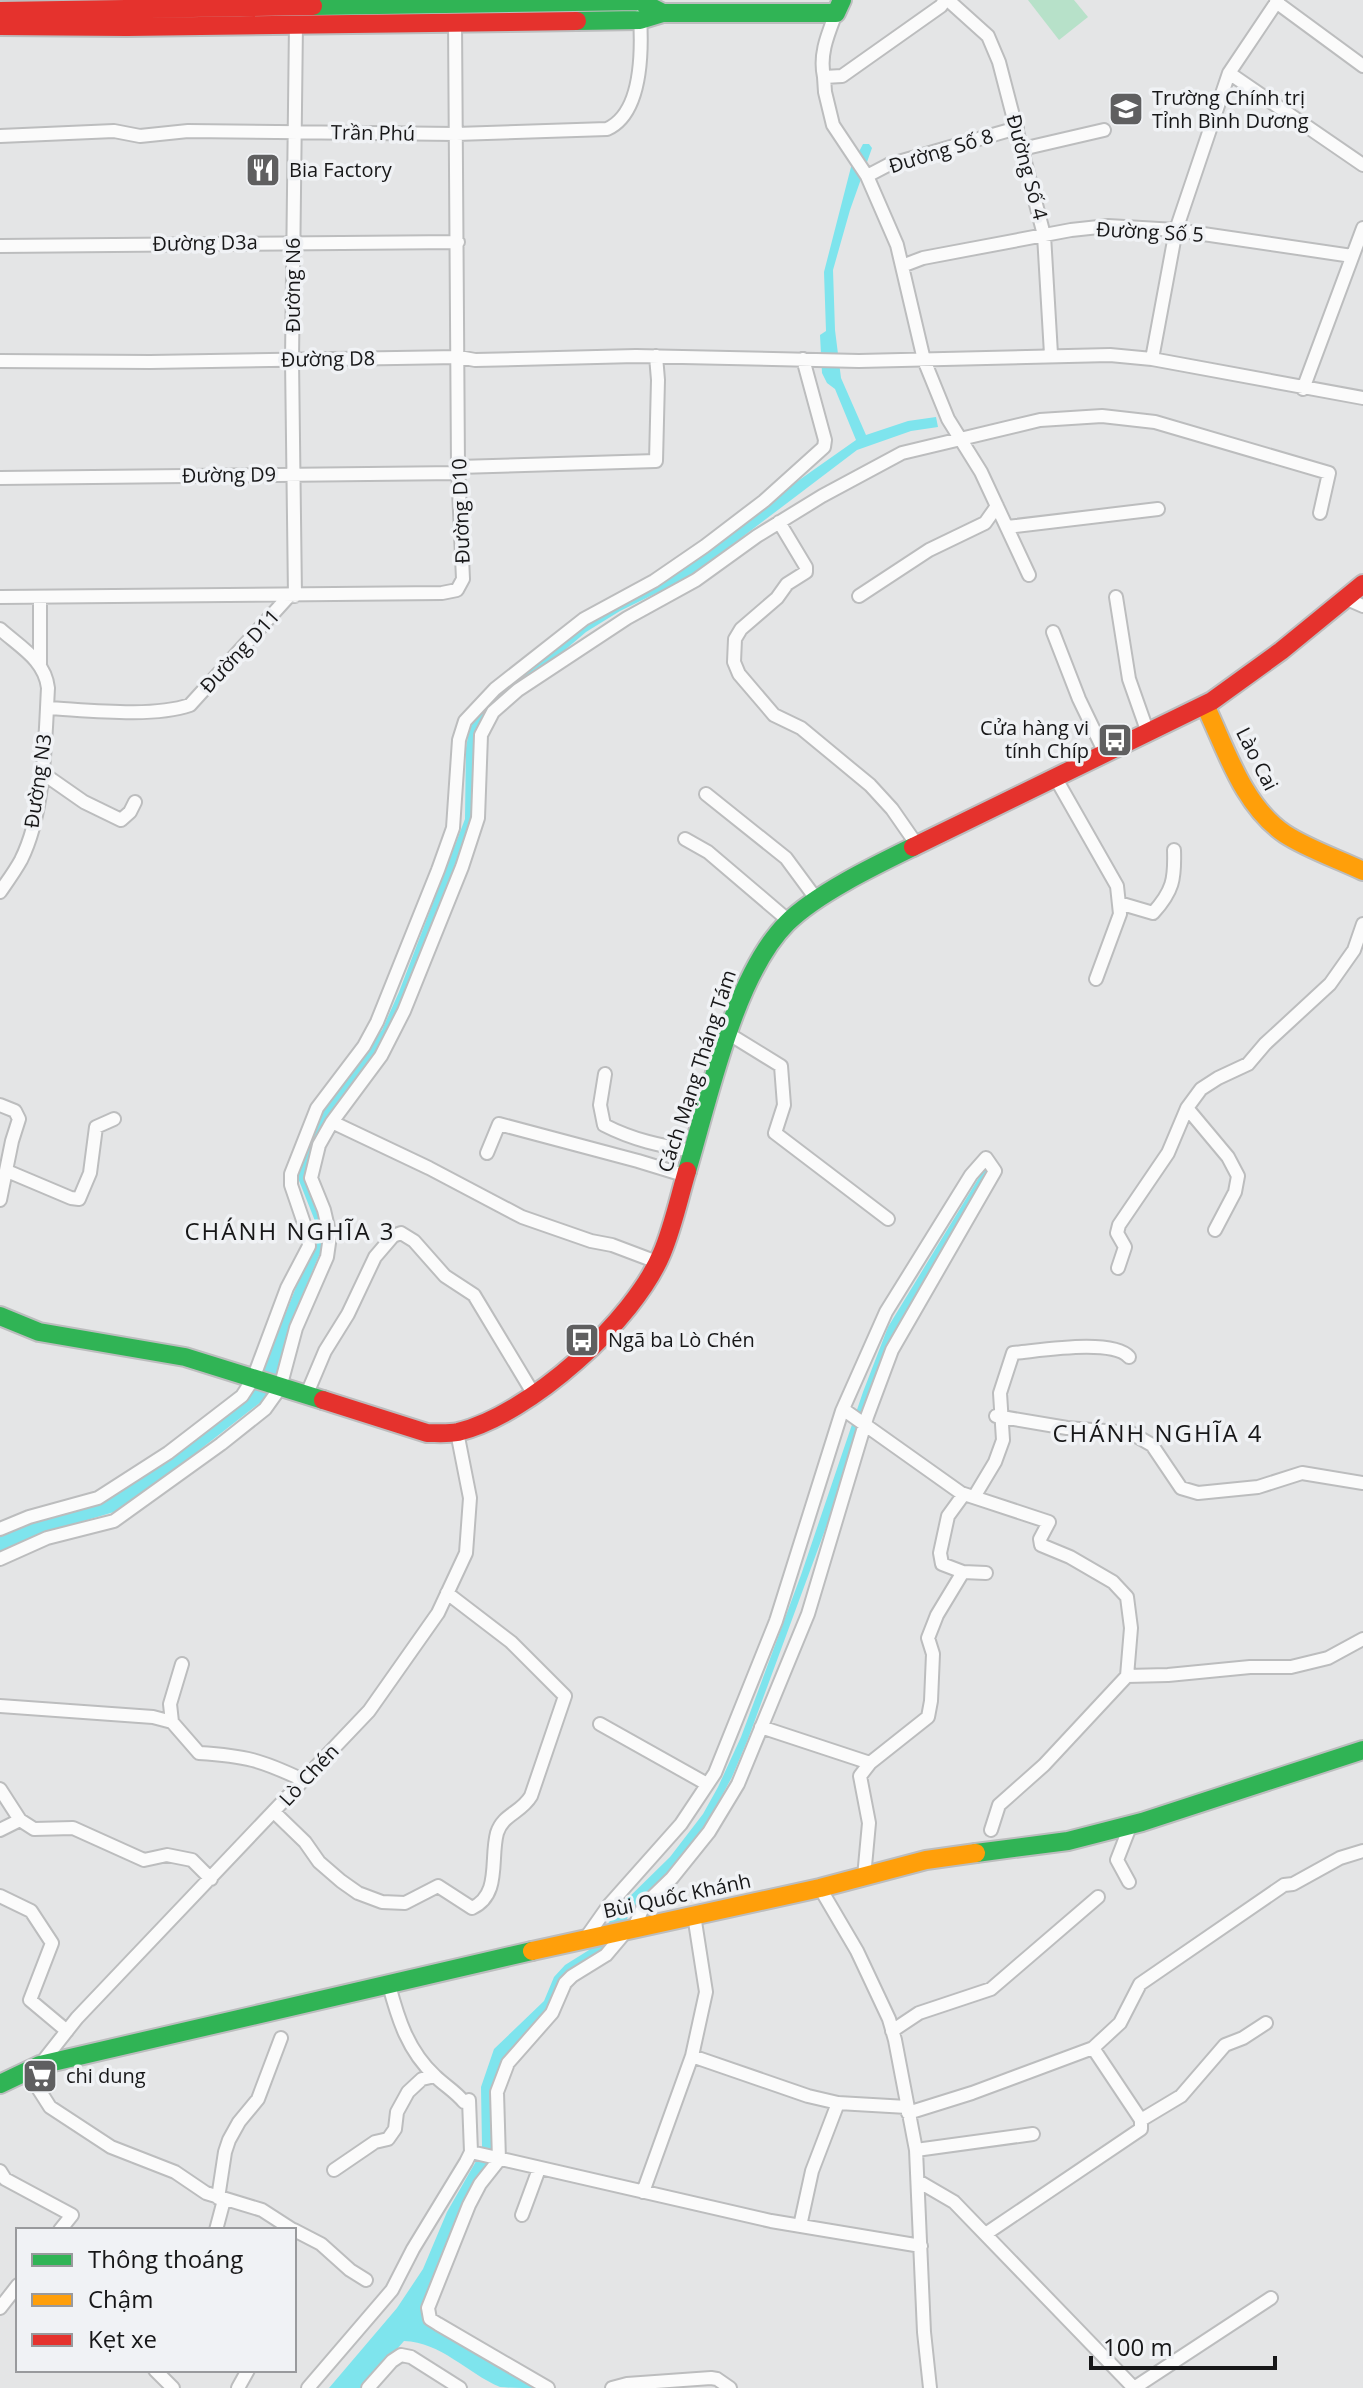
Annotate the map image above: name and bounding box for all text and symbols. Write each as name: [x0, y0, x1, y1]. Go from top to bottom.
place label: Trường Chính trị Tỉnh Bình Dương: [1152, 84, 1309, 134]
school or university icon: Trường Chính trị Tỉnh Bình Dương: [1107, 90, 1145, 128]
street label: Đường Số 4: [1000, 111, 1055, 223]
street label: Trần Phú: [331, 118, 415, 147]
street label: Đường Số 8: [885, 122, 996, 179]
restaurant icon: Bia Factory: [244, 151, 282, 189]
place label: Bia Factory: [289, 156, 393, 183]
street label: Đường Số 5: [1095, 215, 1205, 248]
street label: Đường D3a: [152, 228, 258, 257]
street label: Đường N6: [279, 238, 306, 332]
street label: Đường D8: [281, 344, 375, 373]
street label: Đường D10: [445, 458, 476, 564]
street label: Đường D9: [182, 460, 276, 489]
street label: Đường D11: [194, 603, 286, 699]
place label: Cửa hàng vi tính Chíp: [980, 714, 1089, 764]
bus stop icon: Cửa hàng vi tính Chíp: [1096, 721, 1134, 759]
street label: Lào Cai: [1230, 723, 1285, 795]
street label: Đường N3: [18, 732, 57, 830]
street label: Cách Mạng Tháng Tám: [651, 966, 742, 1176]
district label: CHÁNH NGHĨA 3: [184, 1214, 396, 1247]
bus stop icon: Ngã ba Lò Chén: [563, 1321, 601, 1359]
place label: Ngã ba Lò Chén: [608, 1326, 755, 1353]
district label: CHÁNH NGHĨA 4: [1052, 1416, 1264, 1449]
street label: Lò Chén: [273, 1738, 344, 1812]
street label: Bùi Quốc Khánh: [601, 1867, 753, 1924]
supermarket icon: chi dung: [21, 2057, 59, 2095]
place label: chi dung: [66, 2062, 146, 2089]
legend: [16, 2228, 296, 2372]
text: Thông thoáng: [88, 2242, 243, 2275]
text: Chậm: [88, 2282, 153, 2315]
scale bar: [1091, 2320, 1275, 2370]
text: Kẹt xe: [88, 2322, 157, 2355]
text: 100 m: [1103, 2330, 1173, 2363]

